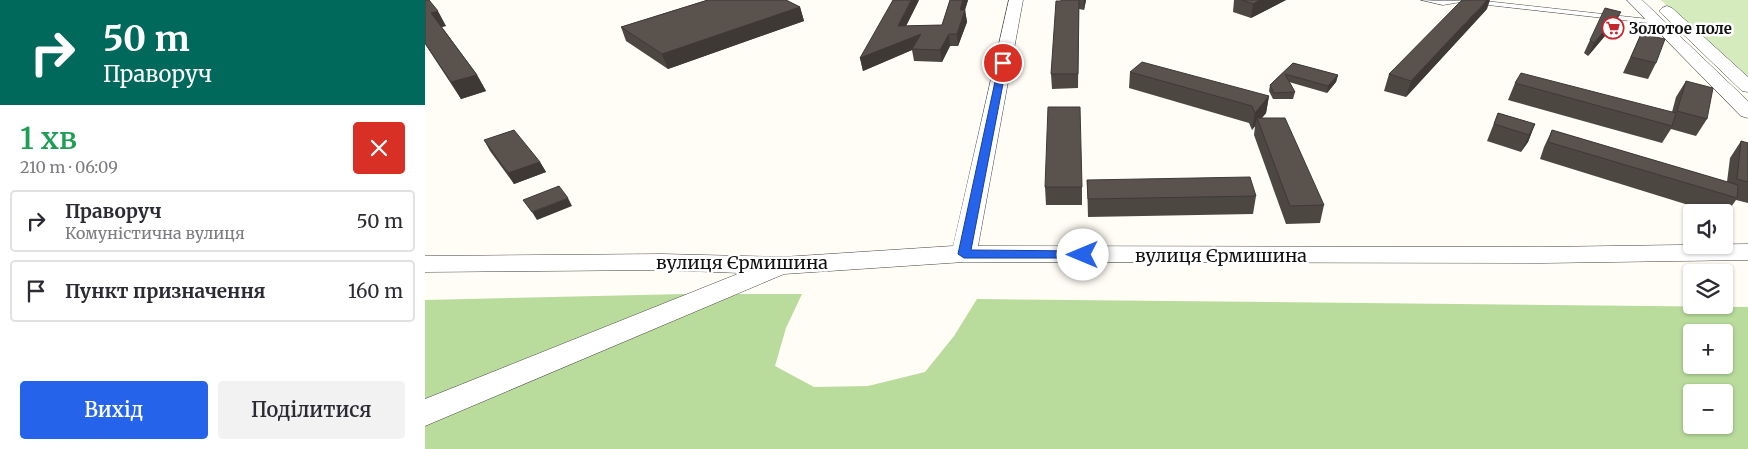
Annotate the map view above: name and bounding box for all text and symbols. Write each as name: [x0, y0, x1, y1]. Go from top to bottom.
supermarket icon: Золотое поле: [1601, 16, 1625, 40]
text: 50 m: [103, 17, 190, 61]
place label: Золотое поле: [1629, 19, 1732, 38]
icon: right: [20, 20, 85, 85]
pin: [982, 42, 1024, 84]
icon: arrive: [989, 49, 1017, 77]
text: Праворуч: [103, 60, 212, 88]
text: 1 хв: [20, 119, 77, 157]
button: close: [353, 122, 405, 174]
text: 210 m · 06:09: [20, 157, 118, 177]
text: Праворуч: [65, 199, 162, 223]
map controls: [1683, 204, 1733, 434]
button: sound: [1683, 204, 1733, 254]
icon: right: [22, 207, 50, 235]
text: 50 m: [357, 209, 403, 233]
text: Комуністична вулиця: [65, 223, 245, 243]
position arrow: [1056, 228, 1108, 280]
street label: вулиця Єрмишина: [1135, 244, 1307, 267]
street label: вулиця Єрмишина: [656, 251, 828, 274]
button: layers: [1683, 264, 1733, 314]
icon: arrive: [22, 277, 50, 305]
text: Пункт призначення: [65, 279, 265, 303]
text: 160 m: [348, 279, 403, 303]
button: +: [1683, 324, 1733, 374]
button: Вихід: [20, 381, 208, 439]
button: Поділитися: [218, 381, 405, 439]
button: −: [1683, 384, 1733, 434]

